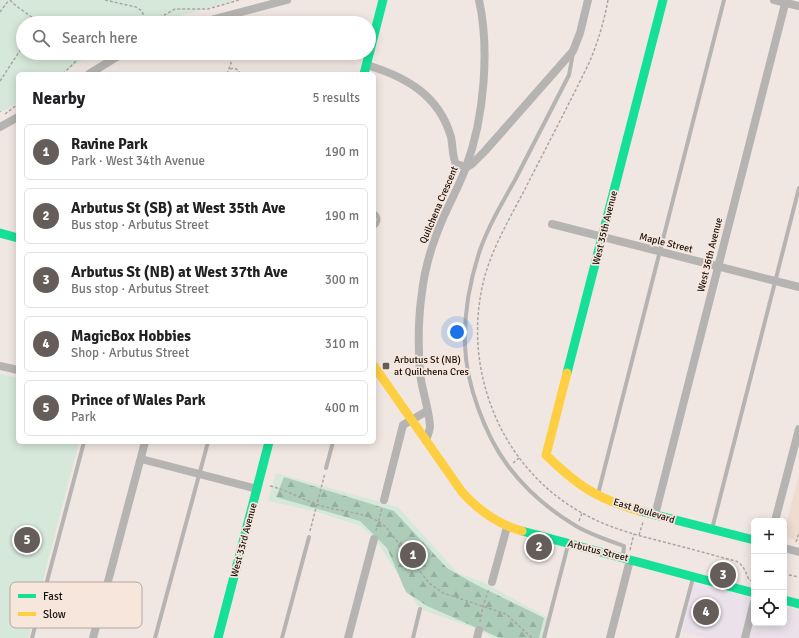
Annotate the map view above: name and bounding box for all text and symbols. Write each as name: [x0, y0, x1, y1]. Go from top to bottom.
search box: [16, 16, 376, 60]
icon: search: [30, 27, 52, 49]
text: Search here: [62, 29, 138, 47]
text: Nearby: [32, 88, 85, 109]
text: 5 results: [312, 90, 360, 106]
text: Ravine Park: [71, 135, 148, 153]
text: 1: [42, 144, 50, 160]
text: 190 m: [325, 144, 359, 160]
text: Park · West 34th Avenue: [71, 153, 205, 169]
street label: Quilchena Crescent: [417, 164, 461, 246]
street label: West 35th Avenue: [590, 189, 620, 267]
text: Arbutus St (SB) at West 35th Ave: [71, 199, 286, 217]
text: 2: [42, 208, 50, 224]
text: 190 m: [325, 208, 359, 224]
street label: West 36th Avenue: [695, 216, 725, 294]
text: Bus stop · Arbutus Street: [71, 217, 209, 233]
street label: Maple Street: [638, 231, 694, 256]
text: Arbutus St (NB) at West 37th Ave: [71, 263, 288, 281]
text: 3: [42, 272, 50, 288]
text: 300 m: [325, 272, 359, 288]
text: Bus stop · Arbutus Street: [71, 281, 209, 297]
your location: [447, 322, 467, 342]
text: MagicBox Hobbies: [71, 327, 191, 345]
text: 4: [42, 336, 50, 352]
text: 310 m: [325, 336, 359, 352]
text: Shop · Arbutus Street: [71, 345, 189, 361]
place label: Arbutus St (NB) at Quilchena Cres: [394, 354, 470, 378]
marker: Arbutus St (NB) at Quilchena Cres: [381, 361, 391, 371]
text: Prince of Wales Park: [71, 391, 206, 409]
text: 5: [42, 400, 50, 416]
text: 400 m: [325, 400, 359, 416]
text: Park: [71, 409, 96, 425]
street label: East Boulevard: [612, 496, 676, 526]
street label: West 33rd Avenue: [228, 502, 260, 578]
map controls: [751, 518, 787, 626]
button: +: [751, 518, 787, 554]
pin: 5: [14, 525, 40, 555]
pin: 2: [526, 532, 552, 562]
street label: Arbutus Street: [566, 538, 630, 564]
pin: 1: [400, 540, 426, 570]
button: −: [751, 554, 787, 590]
pin: 3: [710, 560, 736, 590]
legend: [10, 582, 142, 628]
text: Fast: [43, 590, 63, 603]
button: locate: [751, 590, 787, 626]
pin: 4: [693, 597, 719, 627]
text: Slow: [43, 608, 66, 621]

